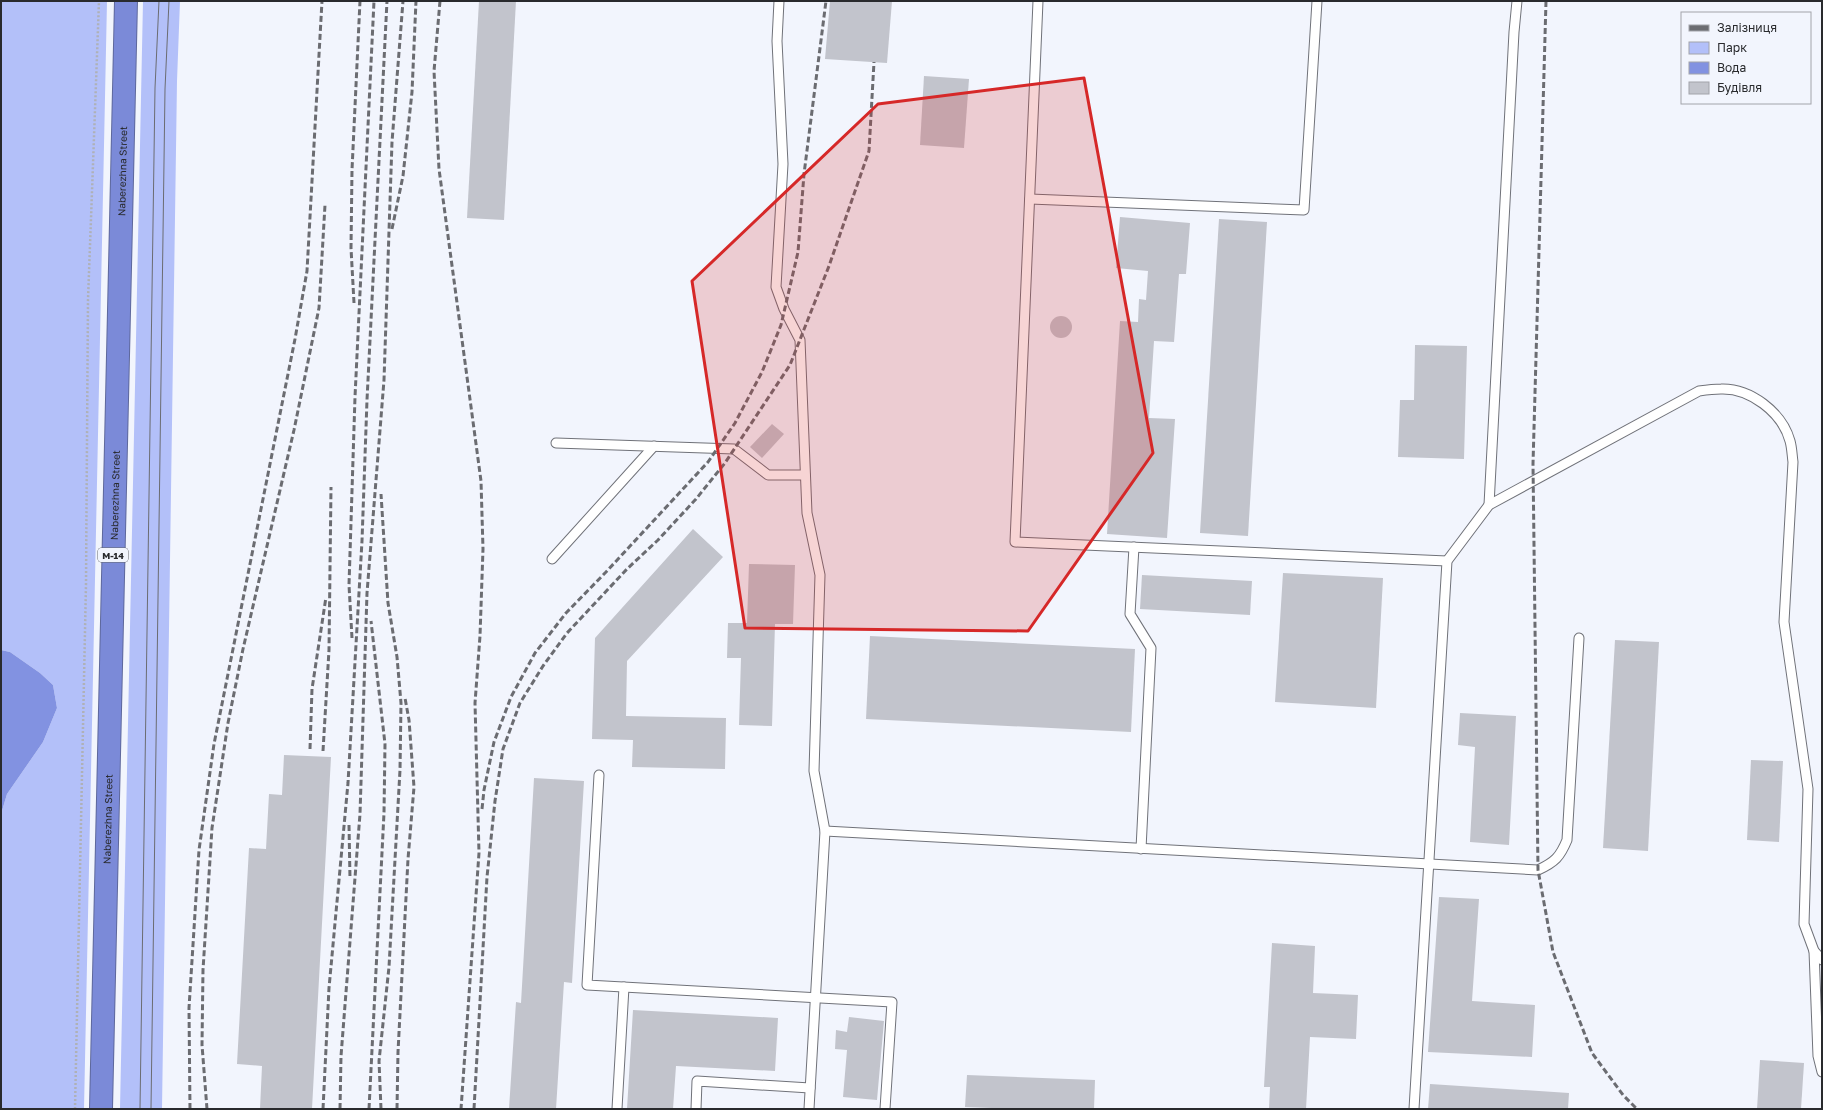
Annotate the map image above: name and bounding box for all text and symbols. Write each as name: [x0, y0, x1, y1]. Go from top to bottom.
legend: [1681, 12, 1811, 104]
text: Залізниця: [1717, 20, 1777, 35]
text: Парк: [1717, 40, 1747, 55]
text: Вода: [1717, 60, 1746, 75]
text: Будівля: [1717, 80, 1762, 95]
street label: Naberezhna Street: [115, 126, 129, 216]
street label: Naberezhna Street: [108, 450, 122, 540]
road number: М-14: [98, 548, 128, 562]
street label: Naberezhna Street: [101, 774, 115, 864]

